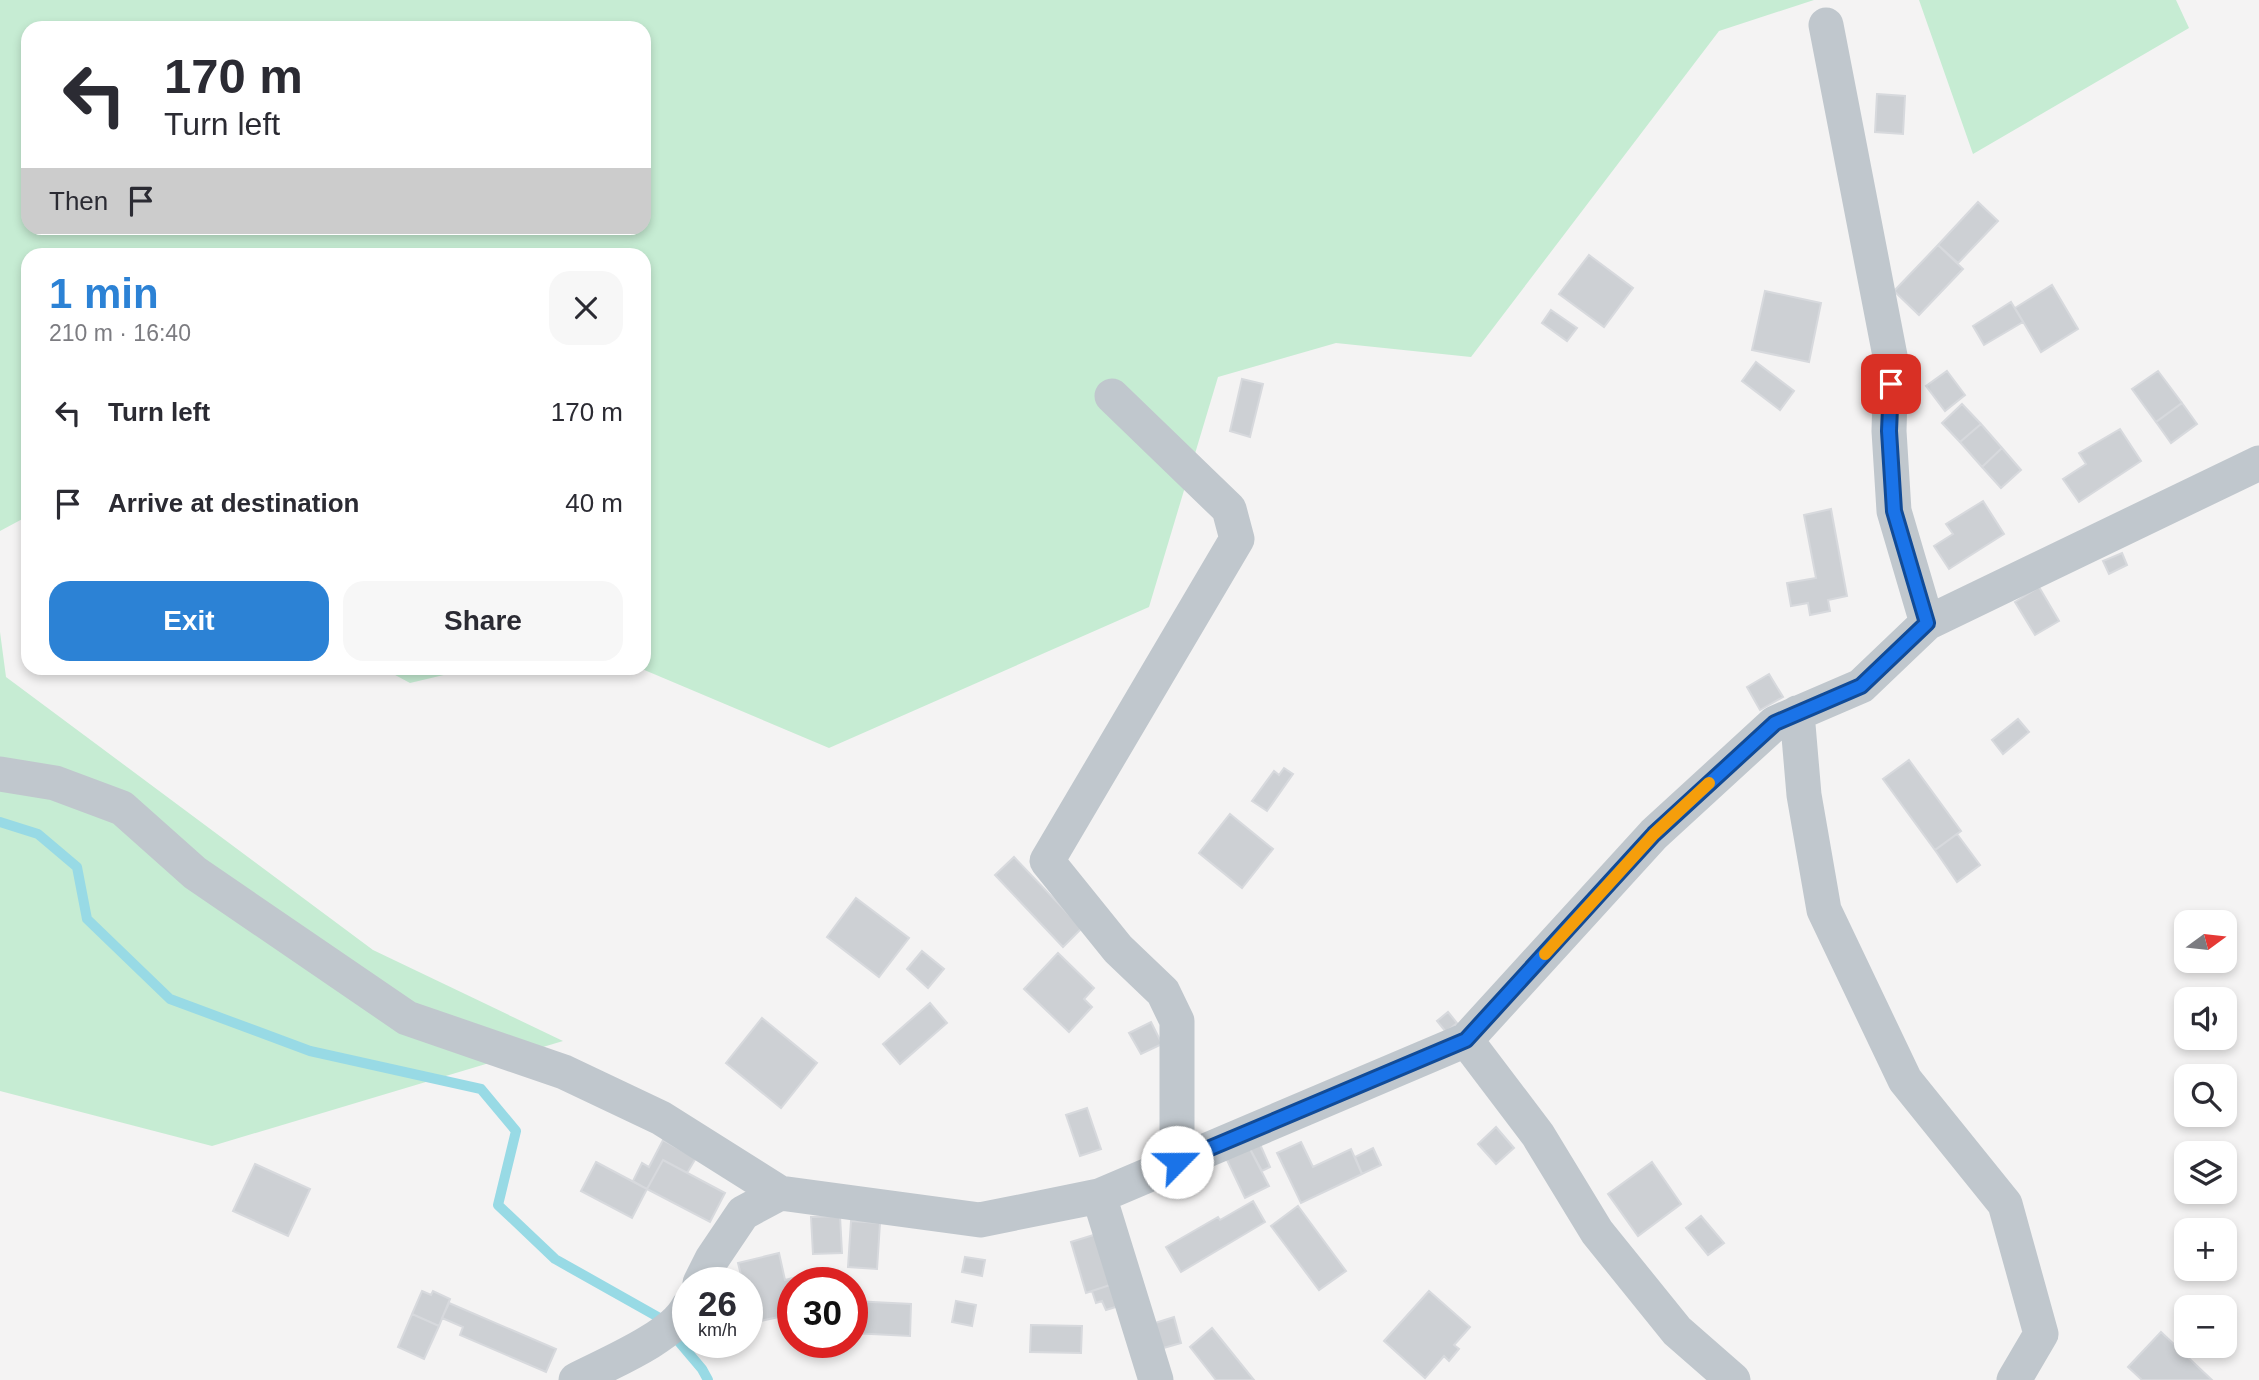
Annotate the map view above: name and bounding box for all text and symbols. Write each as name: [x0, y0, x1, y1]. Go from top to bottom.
icon: left: [49, 49, 140, 140]
text: 170 m: [164, 49, 303, 103]
text: Turn left: [164, 106, 280, 142]
icon: arrive: [122, 182, 160, 220]
text: Then: [49, 186, 108, 216]
text: 1 min: [49, 270, 159, 317]
button: close: [549, 271, 623, 345]
text: 210 m · 16:40: [49, 320, 191, 346]
pin: [1861, 354, 1921, 414]
icon: arrive: [1872, 365, 1910, 403]
icon: left: [49, 394, 87, 432]
text: Turn left: [108, 397, 210, 427]
text: 170 m: [551, 397, 623, 427]
icon: arrive: [49, 485, 87, 523]
text: Arrive at destination: [108, 488, 359, 518]
text: 40 m: [565, 488, 623, 518]
button: Exit: [49, 581, 329, 661]
button: Share: [343, 581, 623, 661]
north arrow: [2174, 910, 2236, 973]
map controls: [2174, 910, 2237, 1358]
button: sound: [2174, 987, 2237, 1050]
button: search: [2174, 1064, 2237, 1127]
position arrow: [1140, 1125, 1214, 1199]
button: layers: [2174, 1141, 2237, 1204]
button: +: [2174, 1218, 2237, 1281]
speed limit sign: 30: [777, 1267, 868, 1358]
text: 26: [698, 1284, 737, 1323]
button: −: [2174, 1295, 2237, 1358]
text: km/h: [698, 1320, 737, 1340]

